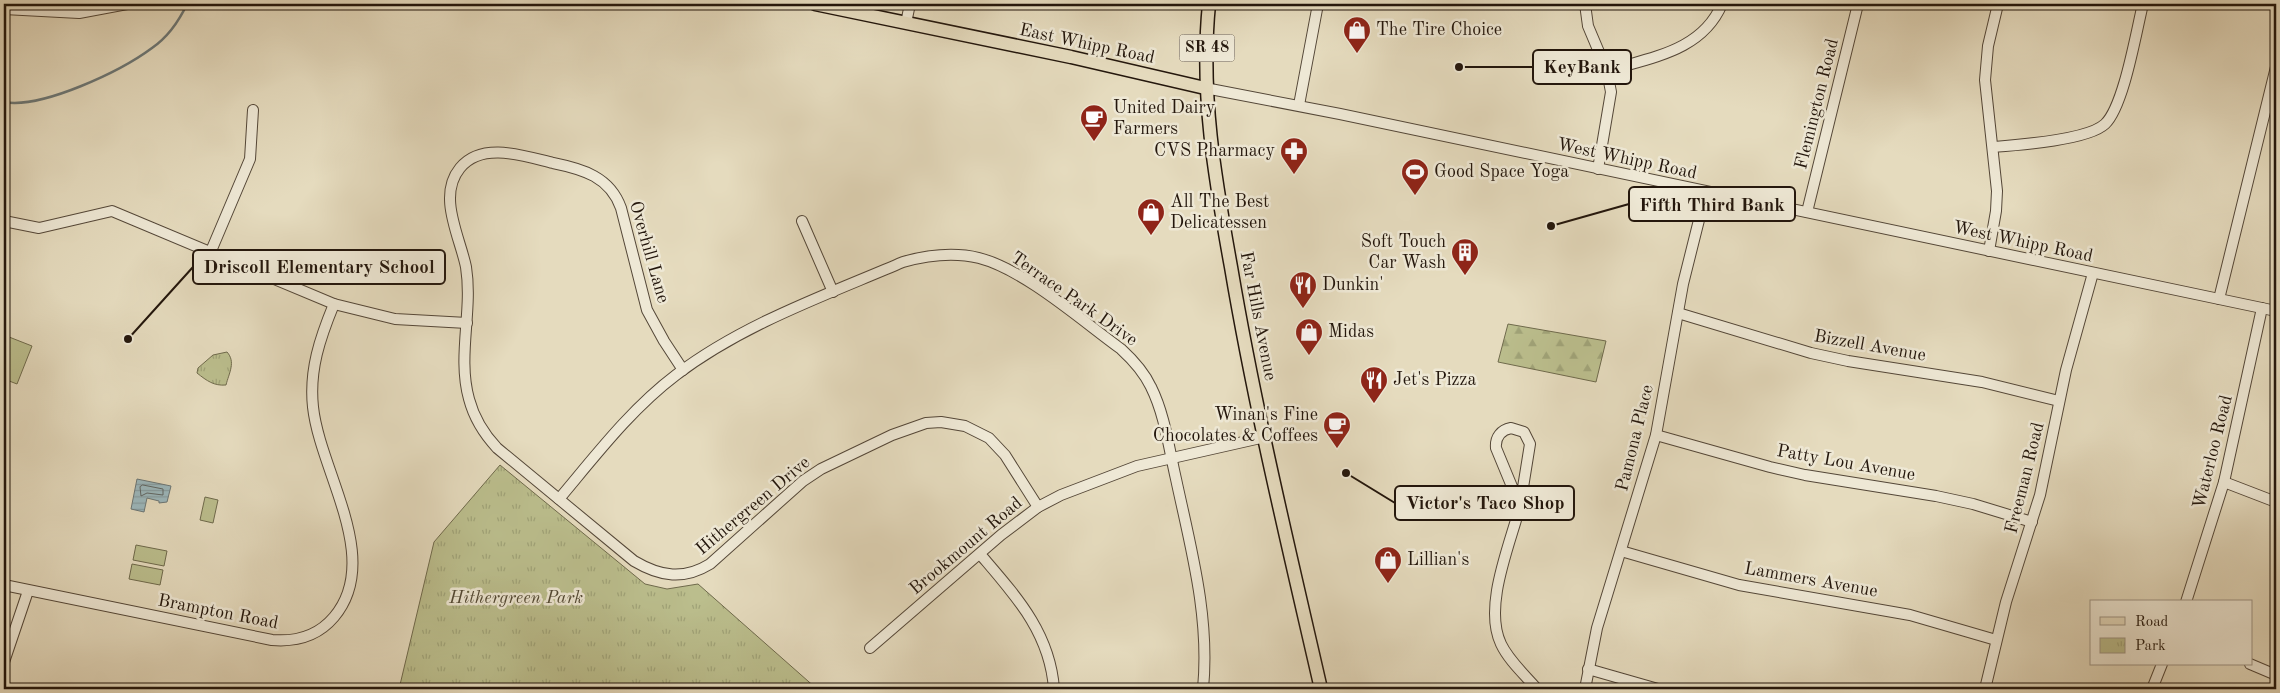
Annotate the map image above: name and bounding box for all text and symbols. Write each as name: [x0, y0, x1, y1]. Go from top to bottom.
shop icon: The Tire Choice: [1342, 15, 1372, 54]
street label: East Whipp Road: [1018, 21, 1156, 67]
place label: The Tire Choice: [1376, 21, 1502, 39]
road number: SR 48: [1180, 34, 1234, 62]
street label: Flemington Road: [1792, 37, 1842, 171]
callout: KeyBank: [1533, 50, 1631, 84]
text: KeyBank: [1543, 59, 1621, 78]
place label: United Dairy Farmers: [1113, 99, 1216, 138]
cafe icon: United Dairy Farmers: [1079, 103, 1109, 142]
street label: West Whipp Road: [1555, 135, 1699, 183]
pharmacy icon: CVS Pharmacy: [1279, 136, 1309, 175]
place label: CVS Pharmacy: [1154, 142, 1275, 160]
sports icon: Good Space Yoga: [1400, 157, 1430, 196]
place label: Good Space Yoga: [1434, 163, 1569, 181]
callout: Fifth Third Bank: [1629, 187, 1795, 221]
place label: All The Best Delicatessen: [1170, 193, 1269, 232]
shop icon: All The Best Delicatessen: [1136, 197, 1166, 236]
text: Fifth Third Bank: [1639, 197, 1785, 216]
street label: Overhill Lane: [626, 199, 672, 305]
street label: West Whipp Road: [1951, 218, 2095, 266]
place label: Soft Touch Car Wash: [1361, 233, 1446, 272]
building icon: Soft Touch Car Wash: [1450, 237, 1480, 276]
street label: Terrace Park Drive: [1007, 249, 1141, 349]
callout: Driscoll Elementary School: [193, 250, 445, 284]
street label: Far Hills Avenue: [1237, 250, 1279, 382]
text: Driscoll Elementary School: [203, 259, 435, 278]
restaurant icon: Dunkin': [1288, 270, 1318, 309]
place label: Dunkin': [1322, 276, 1384, 294]
shop icon: Midas: [1294, 317, 1324, 356]
place label: Midas: [1328, 323, 1374, 341]
street label: Bizzell Avenue: [1813, 327, 1927, 365]
restaurant icon: Jet's Pizza: [1359, 365, 1389, 404]
place label: Jet's Pizza: [1393, 371, 1476, 389]
street label: Pamona Place: [1613, 383, 1657, 493]
street label: Waterloo Road: [2190, 393, 2236, 511]
place label: Winan's Fine Chocolates & Coffees: [1153, 406, 1318, 445]
cafe icon: Winan's Fine Chocolates & Coffees: [1322, 410, 1352, 449]
street label: Freeman Road: [2002, 420, 2048, 536]
street label: Patty Lou Avenue: [1775, 442, 1917, 484]
street label: Hithergreen Drive: [693, 453, 813, 559]
callout: Victor's Taco Shop: [1395, 486, 1574, 520]
street label: Brookmount Road: [906, 494, 1026, 598]
text: Victor's Taco Shop: [1405, 495, 1565, 514]
shop icon: Lillian's: [1373, 545, 1403, 584]
place label: Lillian's: [1407, 551, 1469, 569]
street label: Lammers Avenue: [1743, 559, 1879, 601]
park label: Hithergreen Park: [448, 589, 583, 607]
street label: Brampton Road: [156, 591, 280, 633]
legend: [2090, 600, 2252, 666]
text: Road: [2135, 615, 2169, 630]
text: Park: [2135, 639, 2166, 654]

